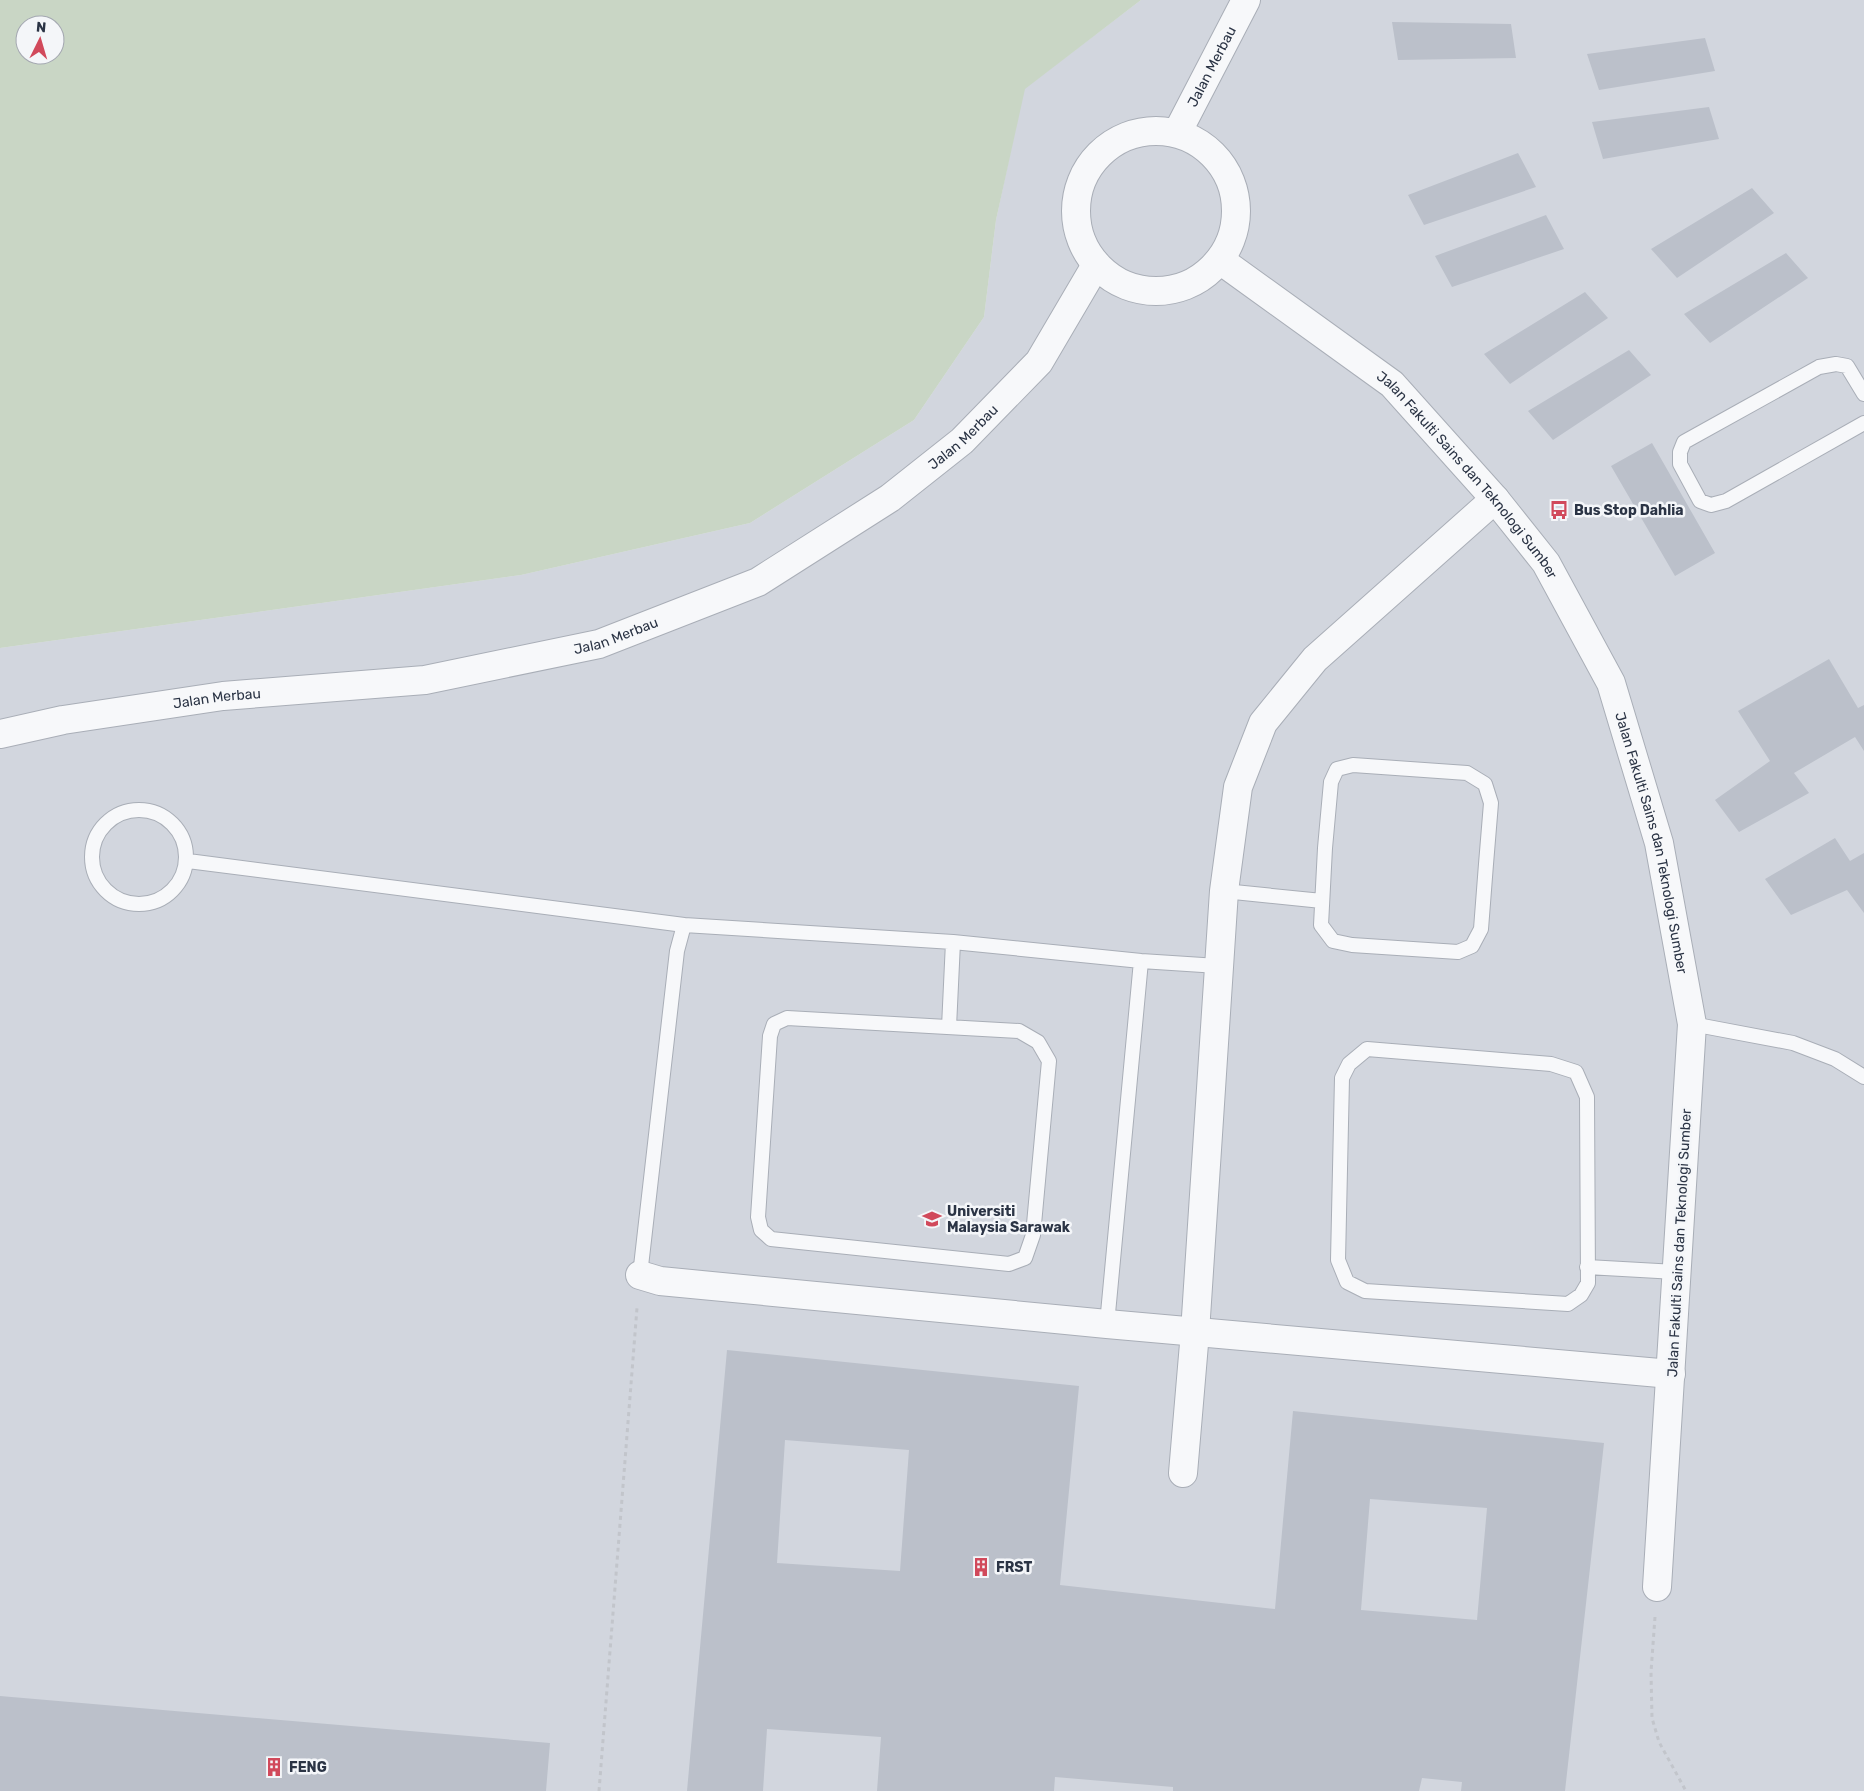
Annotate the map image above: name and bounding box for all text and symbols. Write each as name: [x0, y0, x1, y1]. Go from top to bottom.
north arrow: [15, 15, 65, 65]
text: N: [35, 19, 47, 36]
street label: Jalan Merbau: [1184, 23, 1240, 110]
street label: Jalan Fakulti Sains dan Teknologi Sumber: [1373, 368, 1561, 582]
street label: Jalan Merbau: [925, 401, 1002, 473]
bus stop icon: Bus Stop Dahlia: [1548, 499, 1570, 521]
place label: Bus Stop Dahlia: [1574, 502, 1683, 519]
street label: Jalan Merbau: [572, 614, 661, 658]
street label: Jalan Merbau: [172, 685, 261, 712]
street label: Jalan Fakulti Sains dan Teknologi Sumber: [1611, 710, 1691, 976]
street label: Jalan Fakulti Sains dan Teknologi Sumber: [1664, 1108, 1695, 1378]
place label: Universiti Malaysia Sarawak: [947, 1203, 1071, 1236]
school or university icon: Universiti Malaysia Sarawak: [921, 1208, 943, 1230]
building icon: FRST: [970, 1556, 992, 1578]
place label: FRST: [996, 1559, 1033, 1576]
building icon: FENG: [263, 1756, 285, 1778]
place label: FENG: [289, 1759, 327, 1776]

